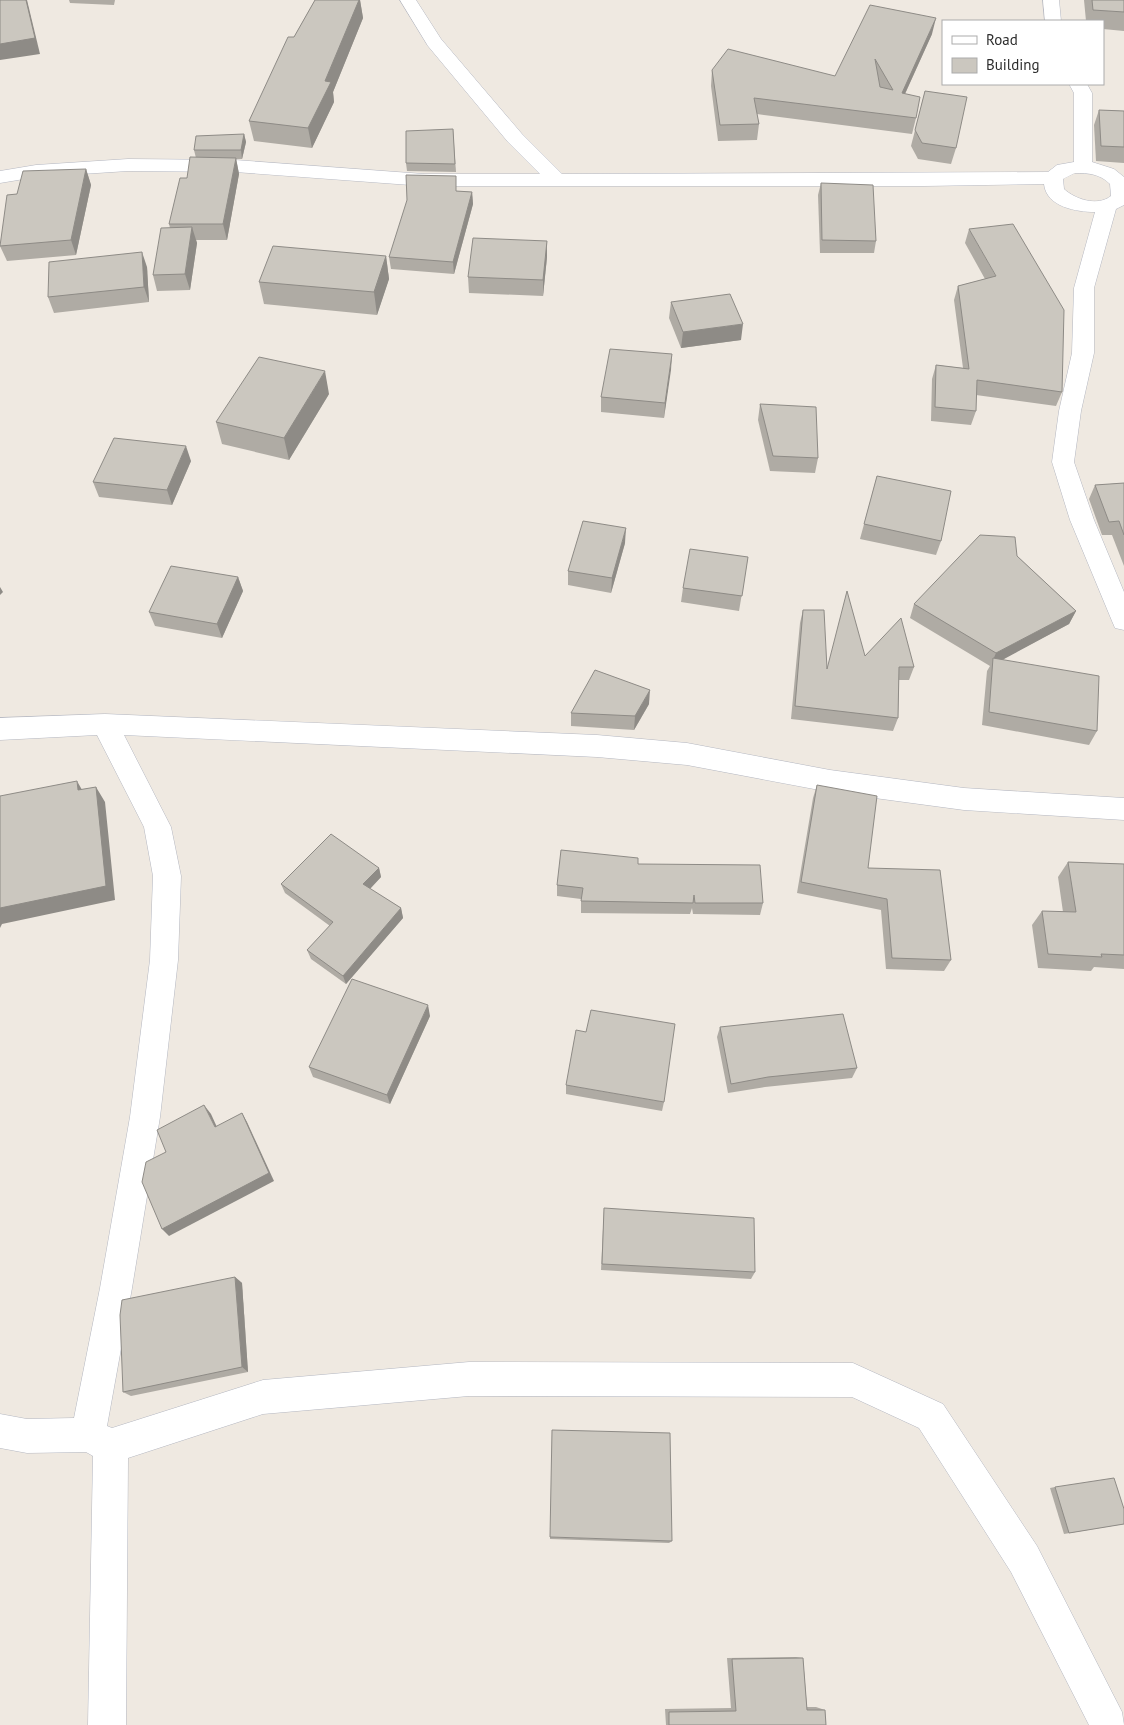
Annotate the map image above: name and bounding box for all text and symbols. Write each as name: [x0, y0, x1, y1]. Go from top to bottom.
legend: [942, 20, 1104, 85]
text: Road: [986, 30, 1018, 49]
text: Building: [986, 55, 1040, 74]

